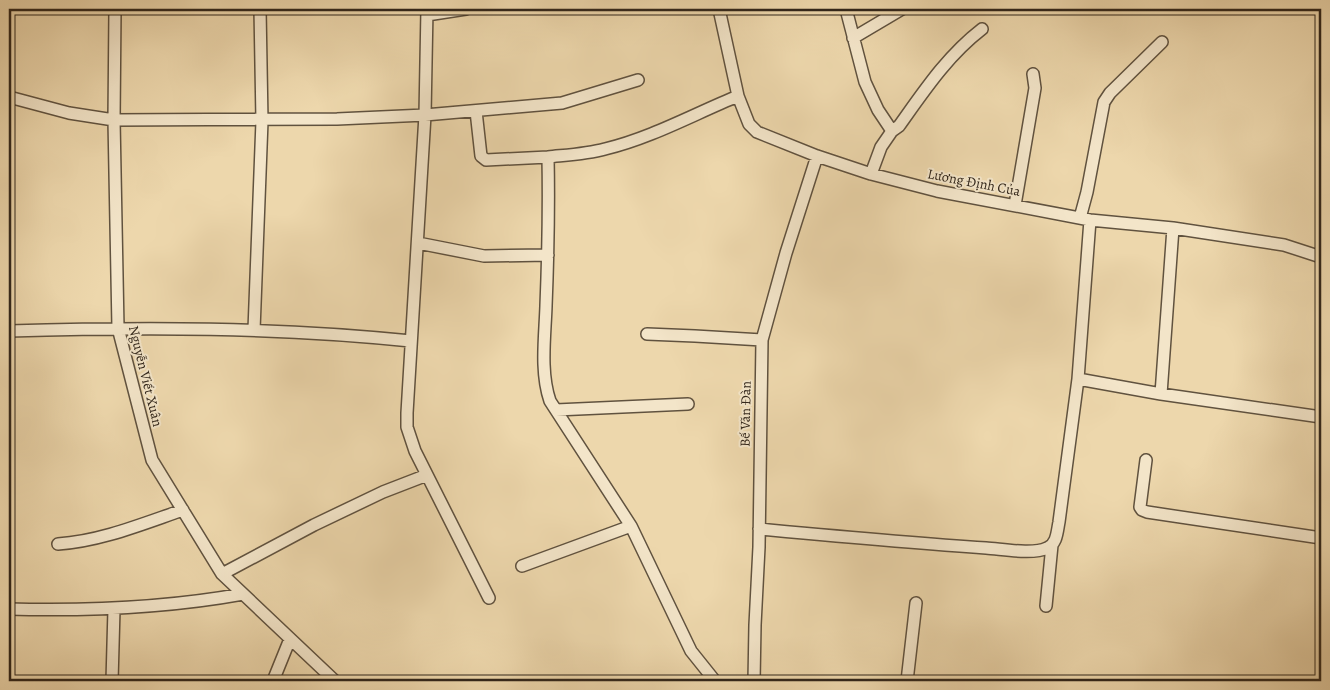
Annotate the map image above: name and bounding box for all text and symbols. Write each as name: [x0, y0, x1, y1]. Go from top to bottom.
street label: Lương Định Của: [926, 164, 1022, 201]
street label: Nguyễn Viết Xuân: [124, 324, 167, 429]
street label: Bế Văn Đàn: [735, 381, 756, 447]

